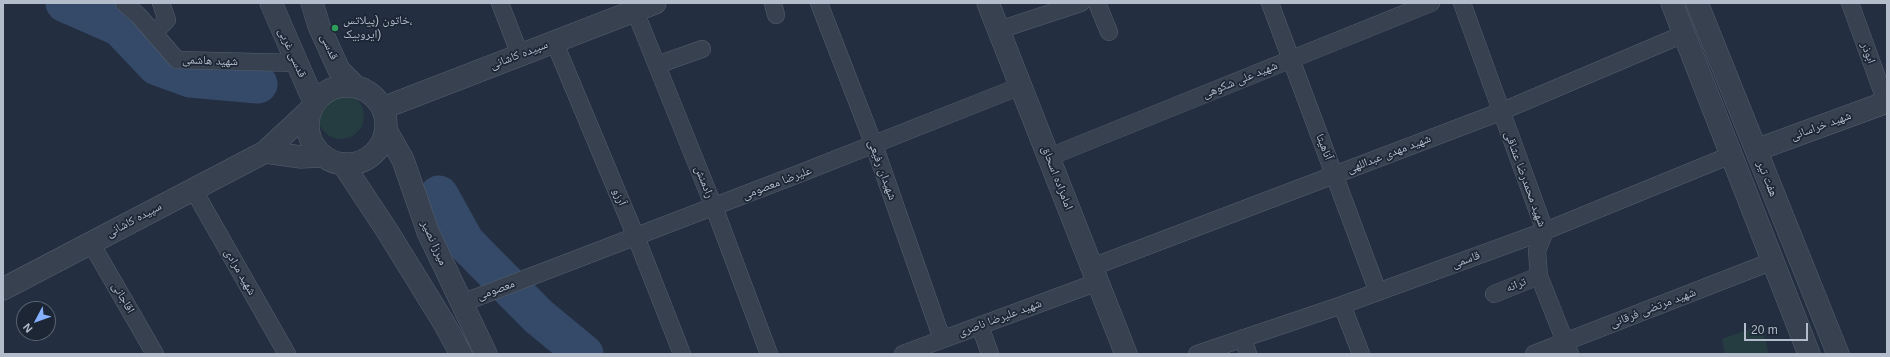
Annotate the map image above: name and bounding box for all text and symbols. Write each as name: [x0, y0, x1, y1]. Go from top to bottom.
place label: خاتون (پیلاتس، ایروبیک): [343, 14, 412, 42]
marker: خاتون (پیلاتس، ایروبیک): [330, 23, 340, 33]
street label: قدسی غربی: [275, 26, 309, 80]
street label: قدسی: [317, 32, 341, 62]
street label: سپیده کاشانی: [488, 37, 550, 73]
street label: ابوذر: [1858, 40, 1878, 66]
street label: شهید هاشمی: [182, 53, 238, 69]
street label: شهید علی شکوهی: [1200, 58, 1280, 102]
street label: شهید خراسانی: [1789, 108, 1853, 144]
street label: شهید محمدرضا عشاقی: [1501, 129, 1549, 229]
street label: شهید مهدی عبداللهی: [1345, 131, 1433, 177]
street label: آناهیتا: [1312, 132, 1336, 162]
street label: شهیدان رفیعی: [864, 138, 900, 202]
street label: امامزاده اسحاق: [1038, 144, 1076, 212]
street label: هفت تیر: [1753, 159, 1781, 199]
street label: علیرضا معصومی: [740, 163, 814, 203]
street label: رادمنش: [691, 164, 717, 200]
street label: آرزو: [609, 186, 629, 208]
street label: سپیده کاشانی: [104, 199, 164, 241]
street label: میرزا نصیر: [418, 218, 450, 268]
street label: شهید مرادی: [221, 246, 259, 298]
street label: قاسمی: [1450, 248, 1482, 272]
street label: ترانه: [1504, 274, 1528, 296]
street label: معصومی: [475, 277, 517, 303]
street label: اقاجانی: [108, 280, 138, 316]
street label: شهید مرتضی فرقانی: [1608, 285, 1698, 331]
street label: شهید علیرضا ناصری: [956, 296, 1044, 340]
north arrow: [16, 301, 56, 341]
scale bar: [1746, 315, 1810, 341]
text: N: [21, 321, 35, 335]
text: 20 m: [1751, 323, 1778, 337]

